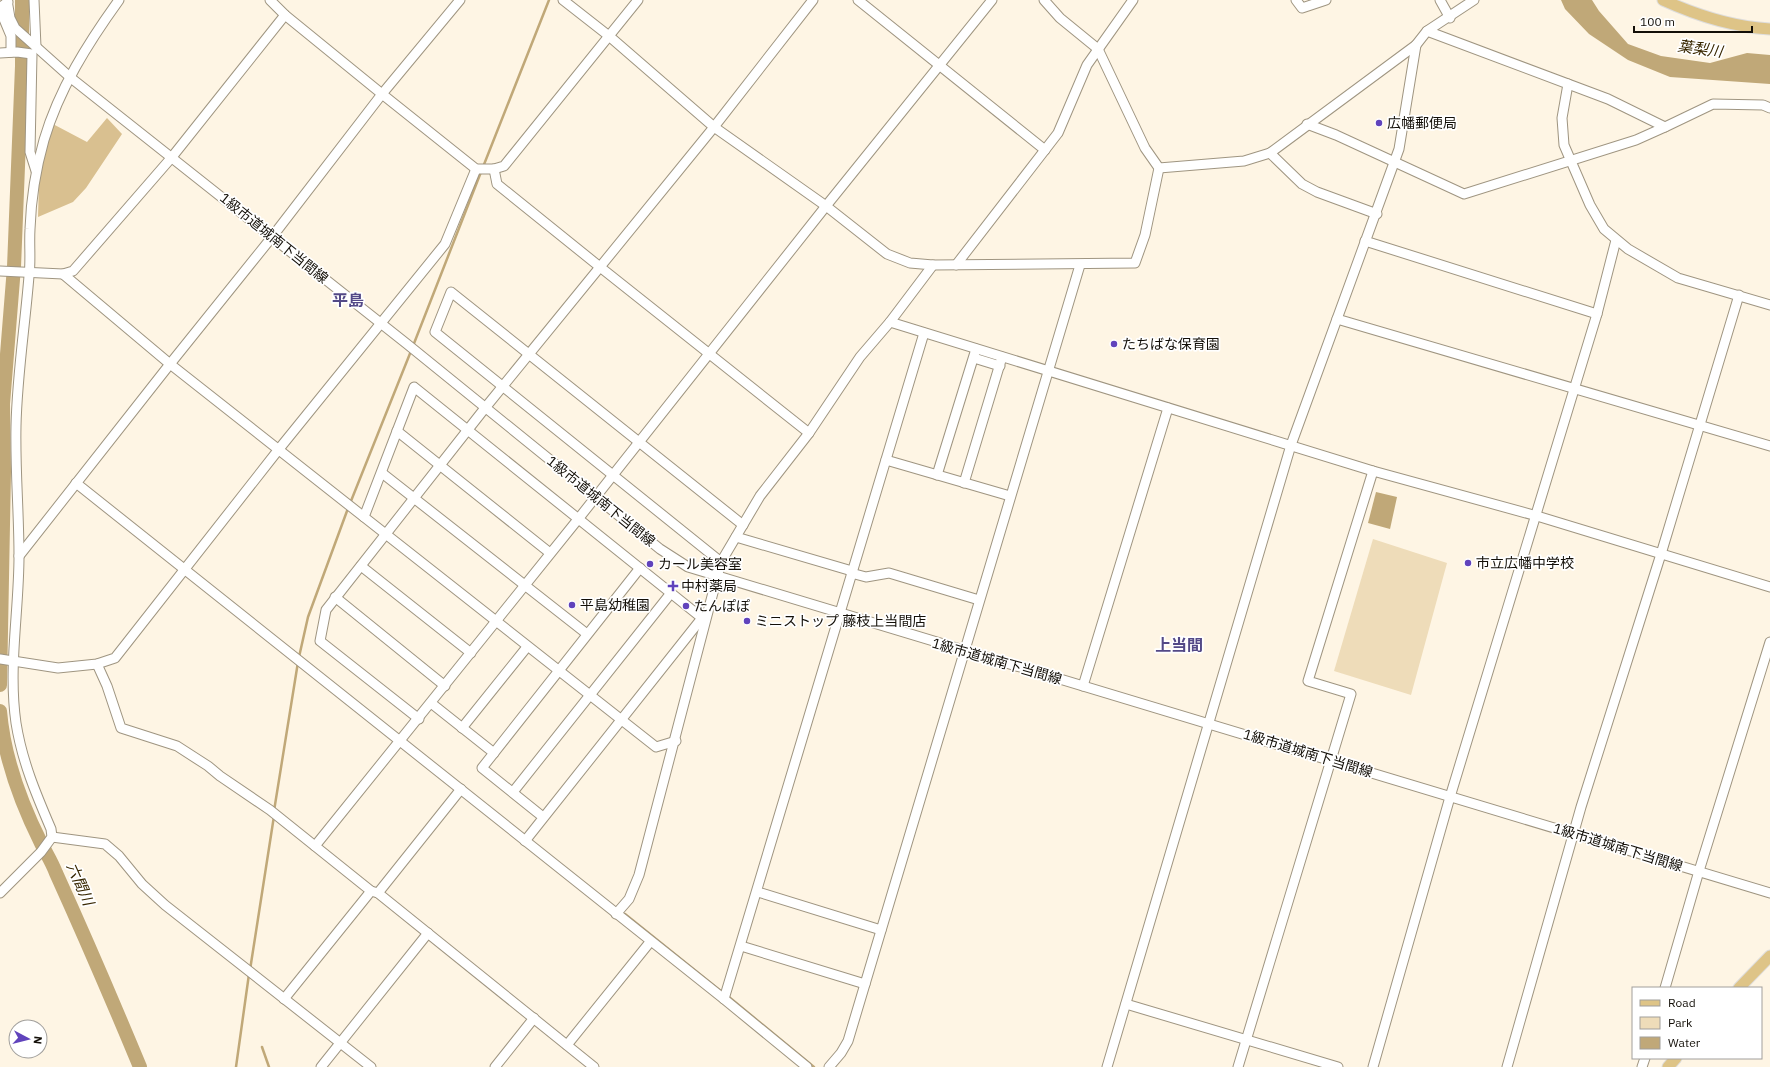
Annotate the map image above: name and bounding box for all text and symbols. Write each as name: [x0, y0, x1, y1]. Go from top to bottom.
scale bar: [1634, 8, 1752, 34]
text: 100 m: [1640, 14, 1675, 29]
water label: 葉梨川: [1676, 36, 1726, 61]
place label: 広幡郵便局: [1387, 114, 1457, 132]
marker: 広幡郵便局: [1374, 118, 1384, 128]
street label: 1級市道城南下当間線: [216, 189, 332, 287]
district label: 平島: [332, 290, 364, 310]
place label: たちばな保育園: [1122, 335, 1220, 353]
marker: たちばな保育園: [1109, 339, 1119, 349]
street label: 1級市道城南下当間線: [543, 452, 659, 550]
place label: 市立広幡中学校: [1476, 554, 1574, 572]
place label: カール美容室: [658, 555, 742, 573]
marker: 市立広幡中学校: [1463, 558, 1473, 568]
marker: カール美容室: [645, 559, 655, 569]
place label: 中村薬局: [681, 577, 737, 595]
marker: 中村薬局: [668, 581, 678, 591]
place label: 平島幼稚園: [580, 596, 650, 614]
place label: たんぽぽ: [694, 597, 750, 615]
marker: 平島幼稚園: [567, 600, 577, 610]
marker: たんぽぽ: [681, 601, 691, 611]
place label: ミニストップ 藤枝上当間店: [755, 612, 926, 630]
marker: ミニストップ 藤枝上当間店: [742, 616, 752, 626]
street label: 1級市道城南下当間線: [930, 634, 1064, 688]
district label: 上当間: [1155, 635, 1203, 655]
street label: 1級市道城南下当間線: [1241, 725, 1375, 781]
street label: 1級市道城南下当間線: [1551, 819, 1685, 875]
water label: 六間川: [63, 859, 99, 910]
legend: [1632, 987, 1762, 1059]
text: Road: [1668, 995, 1696, 1010]
text: Park: [1668, 1015, 1693, 1030]
north arrow: [8, 1019, 48, 1059]
text: N: [30, 1035, 45, 1045]
text: Water: [1668, 1035, 1701, 1050]

